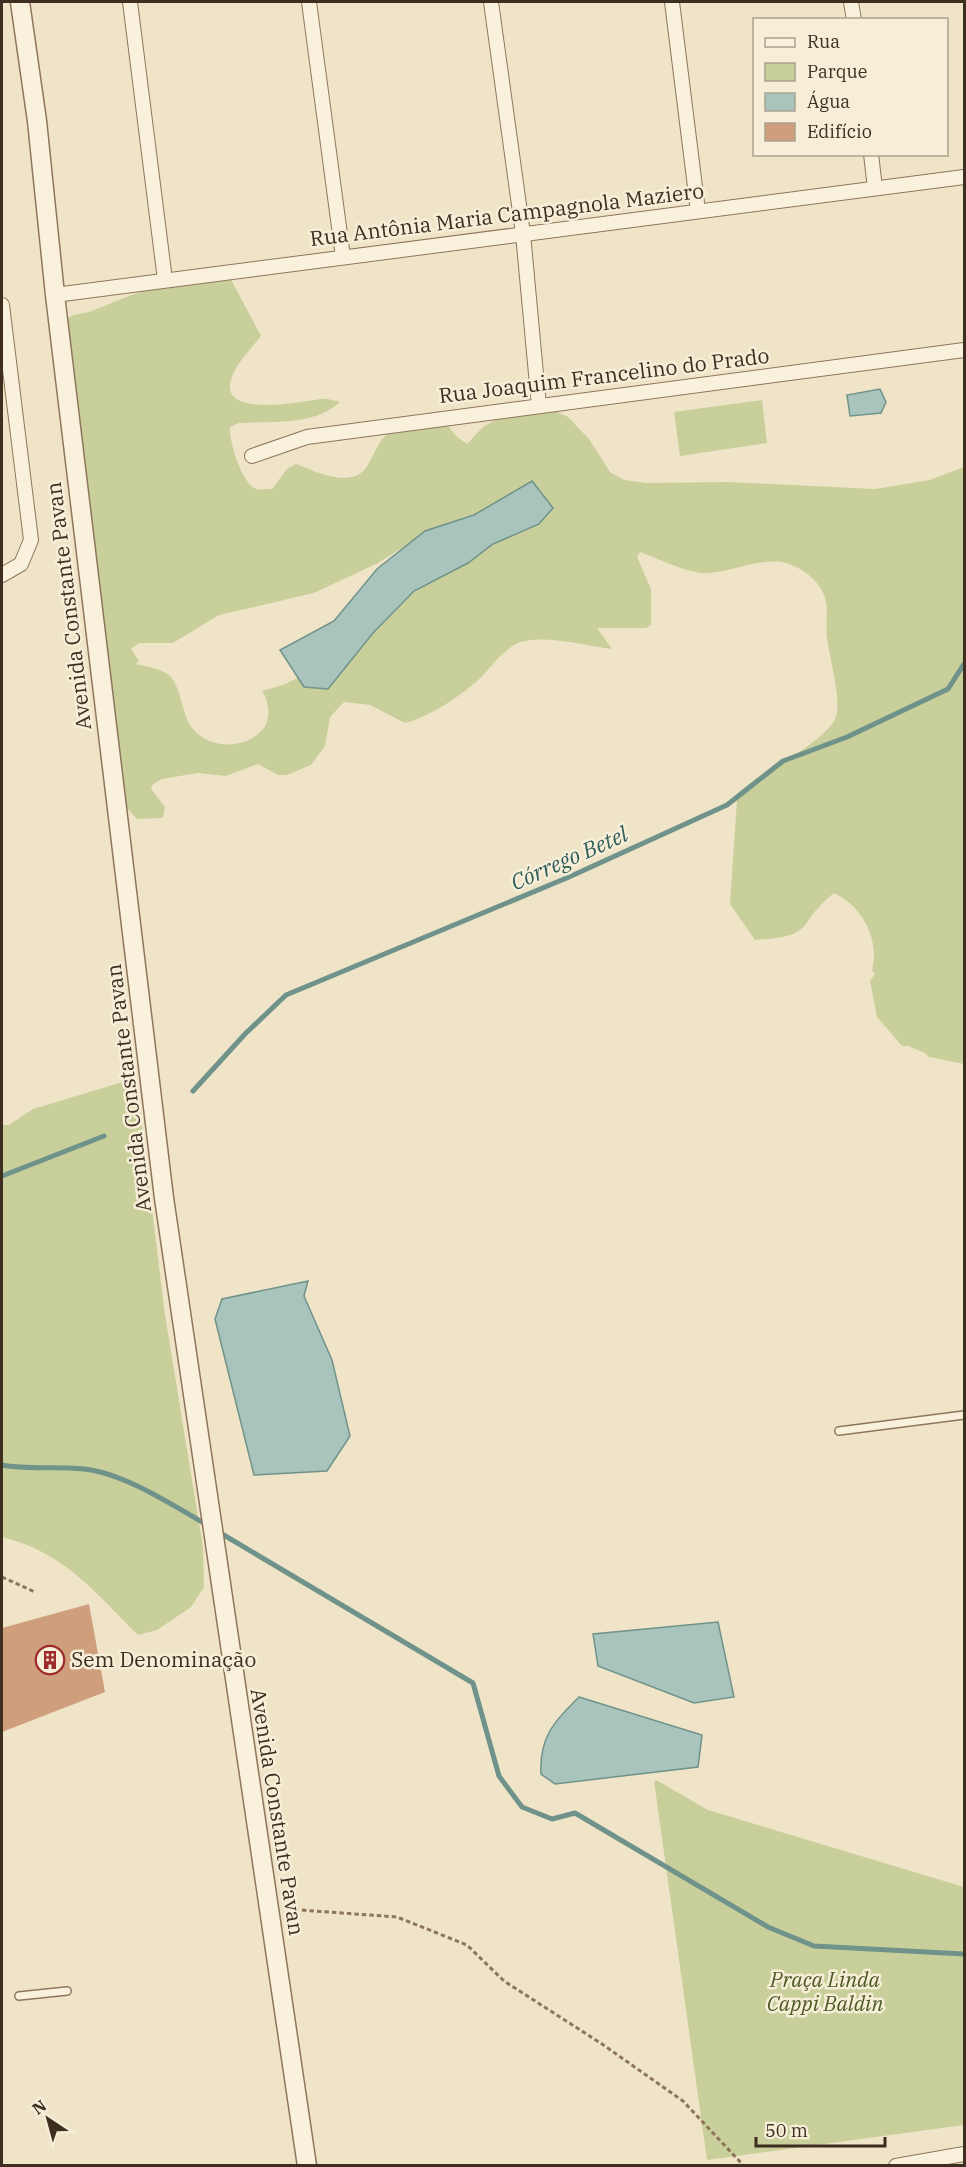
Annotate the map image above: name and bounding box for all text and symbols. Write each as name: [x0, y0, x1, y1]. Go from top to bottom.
legend: [753, 18, 948, 156]
text: Rua: [807, 30, 840, 53]
text: Parque: [807, 60, 867, 83]
text: Água: [807, 90, 850, 113]
text: Edifício: [807, 120, 872, 143]
street label: Rua Antônia Maria Campagnola Maziero: [308, 176, 706, 252]
street label: Rua Joaquim Francelino do Prado: [437, 341, 771, 409]
street label: Avenida Constante Pavan: [39, 480, 97, 732]
water label: Córrego Betel: [506, 818, 633, 896]
street label: Avenida Constante Pavan: [99, 962, 157, 1214]
building icon: Sem Denominação: [34, 1644, 66, 1676]
place label: Sem Denominação: [71, 1645, 256, 1673]
street label: Avenida Constante Pavan: [245, 1686, 311, 1937]
park label: Praça Linda Cappi Baldin: [767, 1965, 883, 2017]
north arrow: [18, 2089, 78, 2149]
text: N: [28, 2095, 50, 2119]
scale bar: [756, 2110, 885, 2148]
text: 50 m: [765, 2119, 808, 2142]

